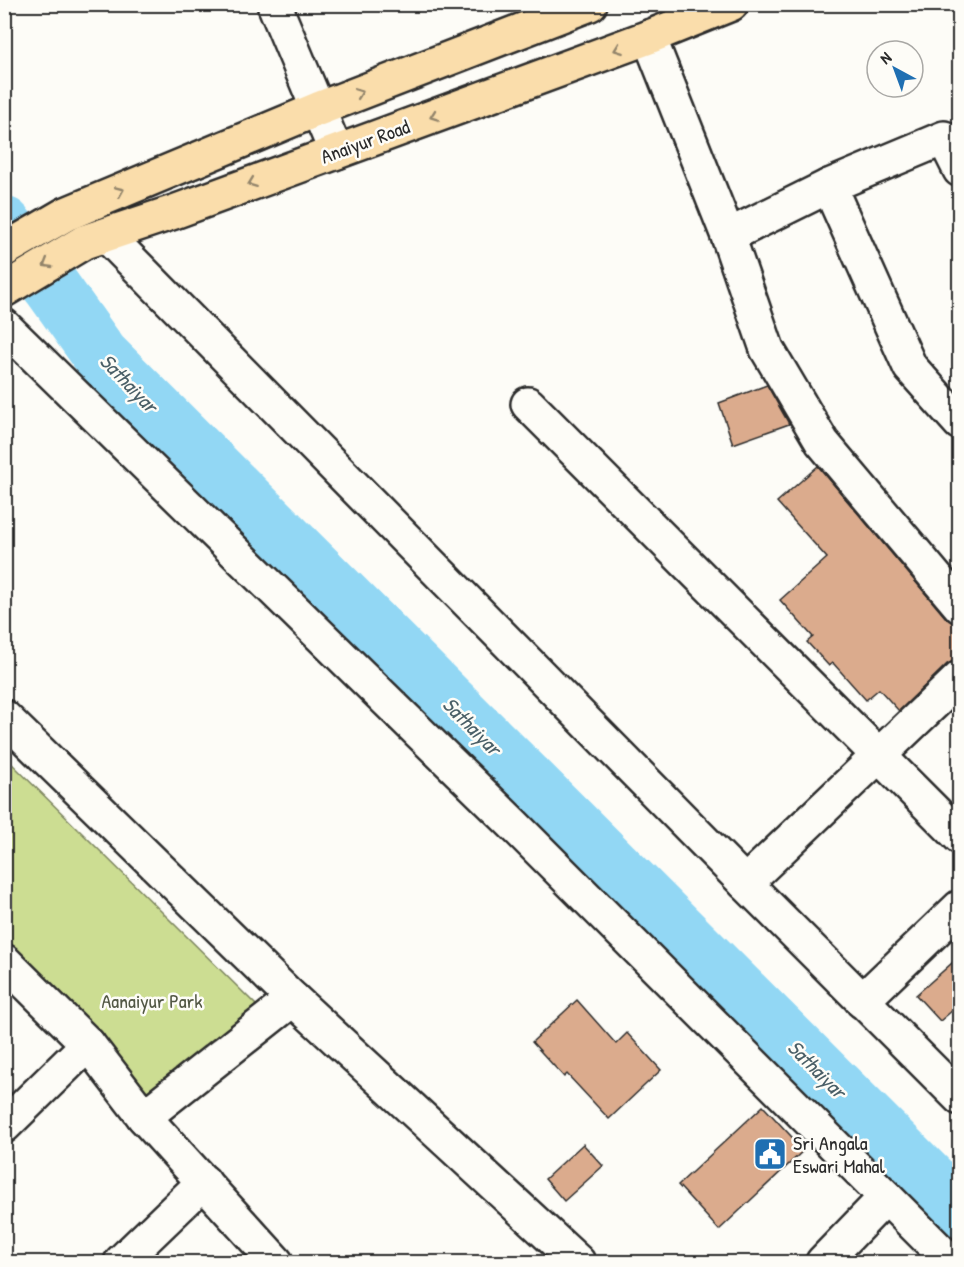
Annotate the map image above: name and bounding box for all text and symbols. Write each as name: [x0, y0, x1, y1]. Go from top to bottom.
north arrow: [865, 39, 925, 99]
one-way arrow: [613, 41, 623, 54]
text: N: [875, 46, 896, 69]
one-way arrow: [352, 88, 363, 100]
one-way arrow: [430, 108, 440, 121]
street label: Anaiyur Road: [317, 112, 413, 170]
one-way arrow: [247, 176, 257, 189]
one-way arrow: [114, 186, 125, 198]
one-way arrow: [43, 257, 54, 268]
water label: Sathaiyar: [94, 347, 166, 421]
water label: Sathaiyar: [436, 690, 510, 764]
park label: Aanaiyur Park: [101, 987, 203, 1014]
water label: Sathaiyar: [781, 1033, 855, 1107]
place label: Sri Angala Eswari Mahal: [793, 1129, 885, 1179]
public building icon: Sri Angala Eswari Mahal: [752, 1136, 788, 1172]

